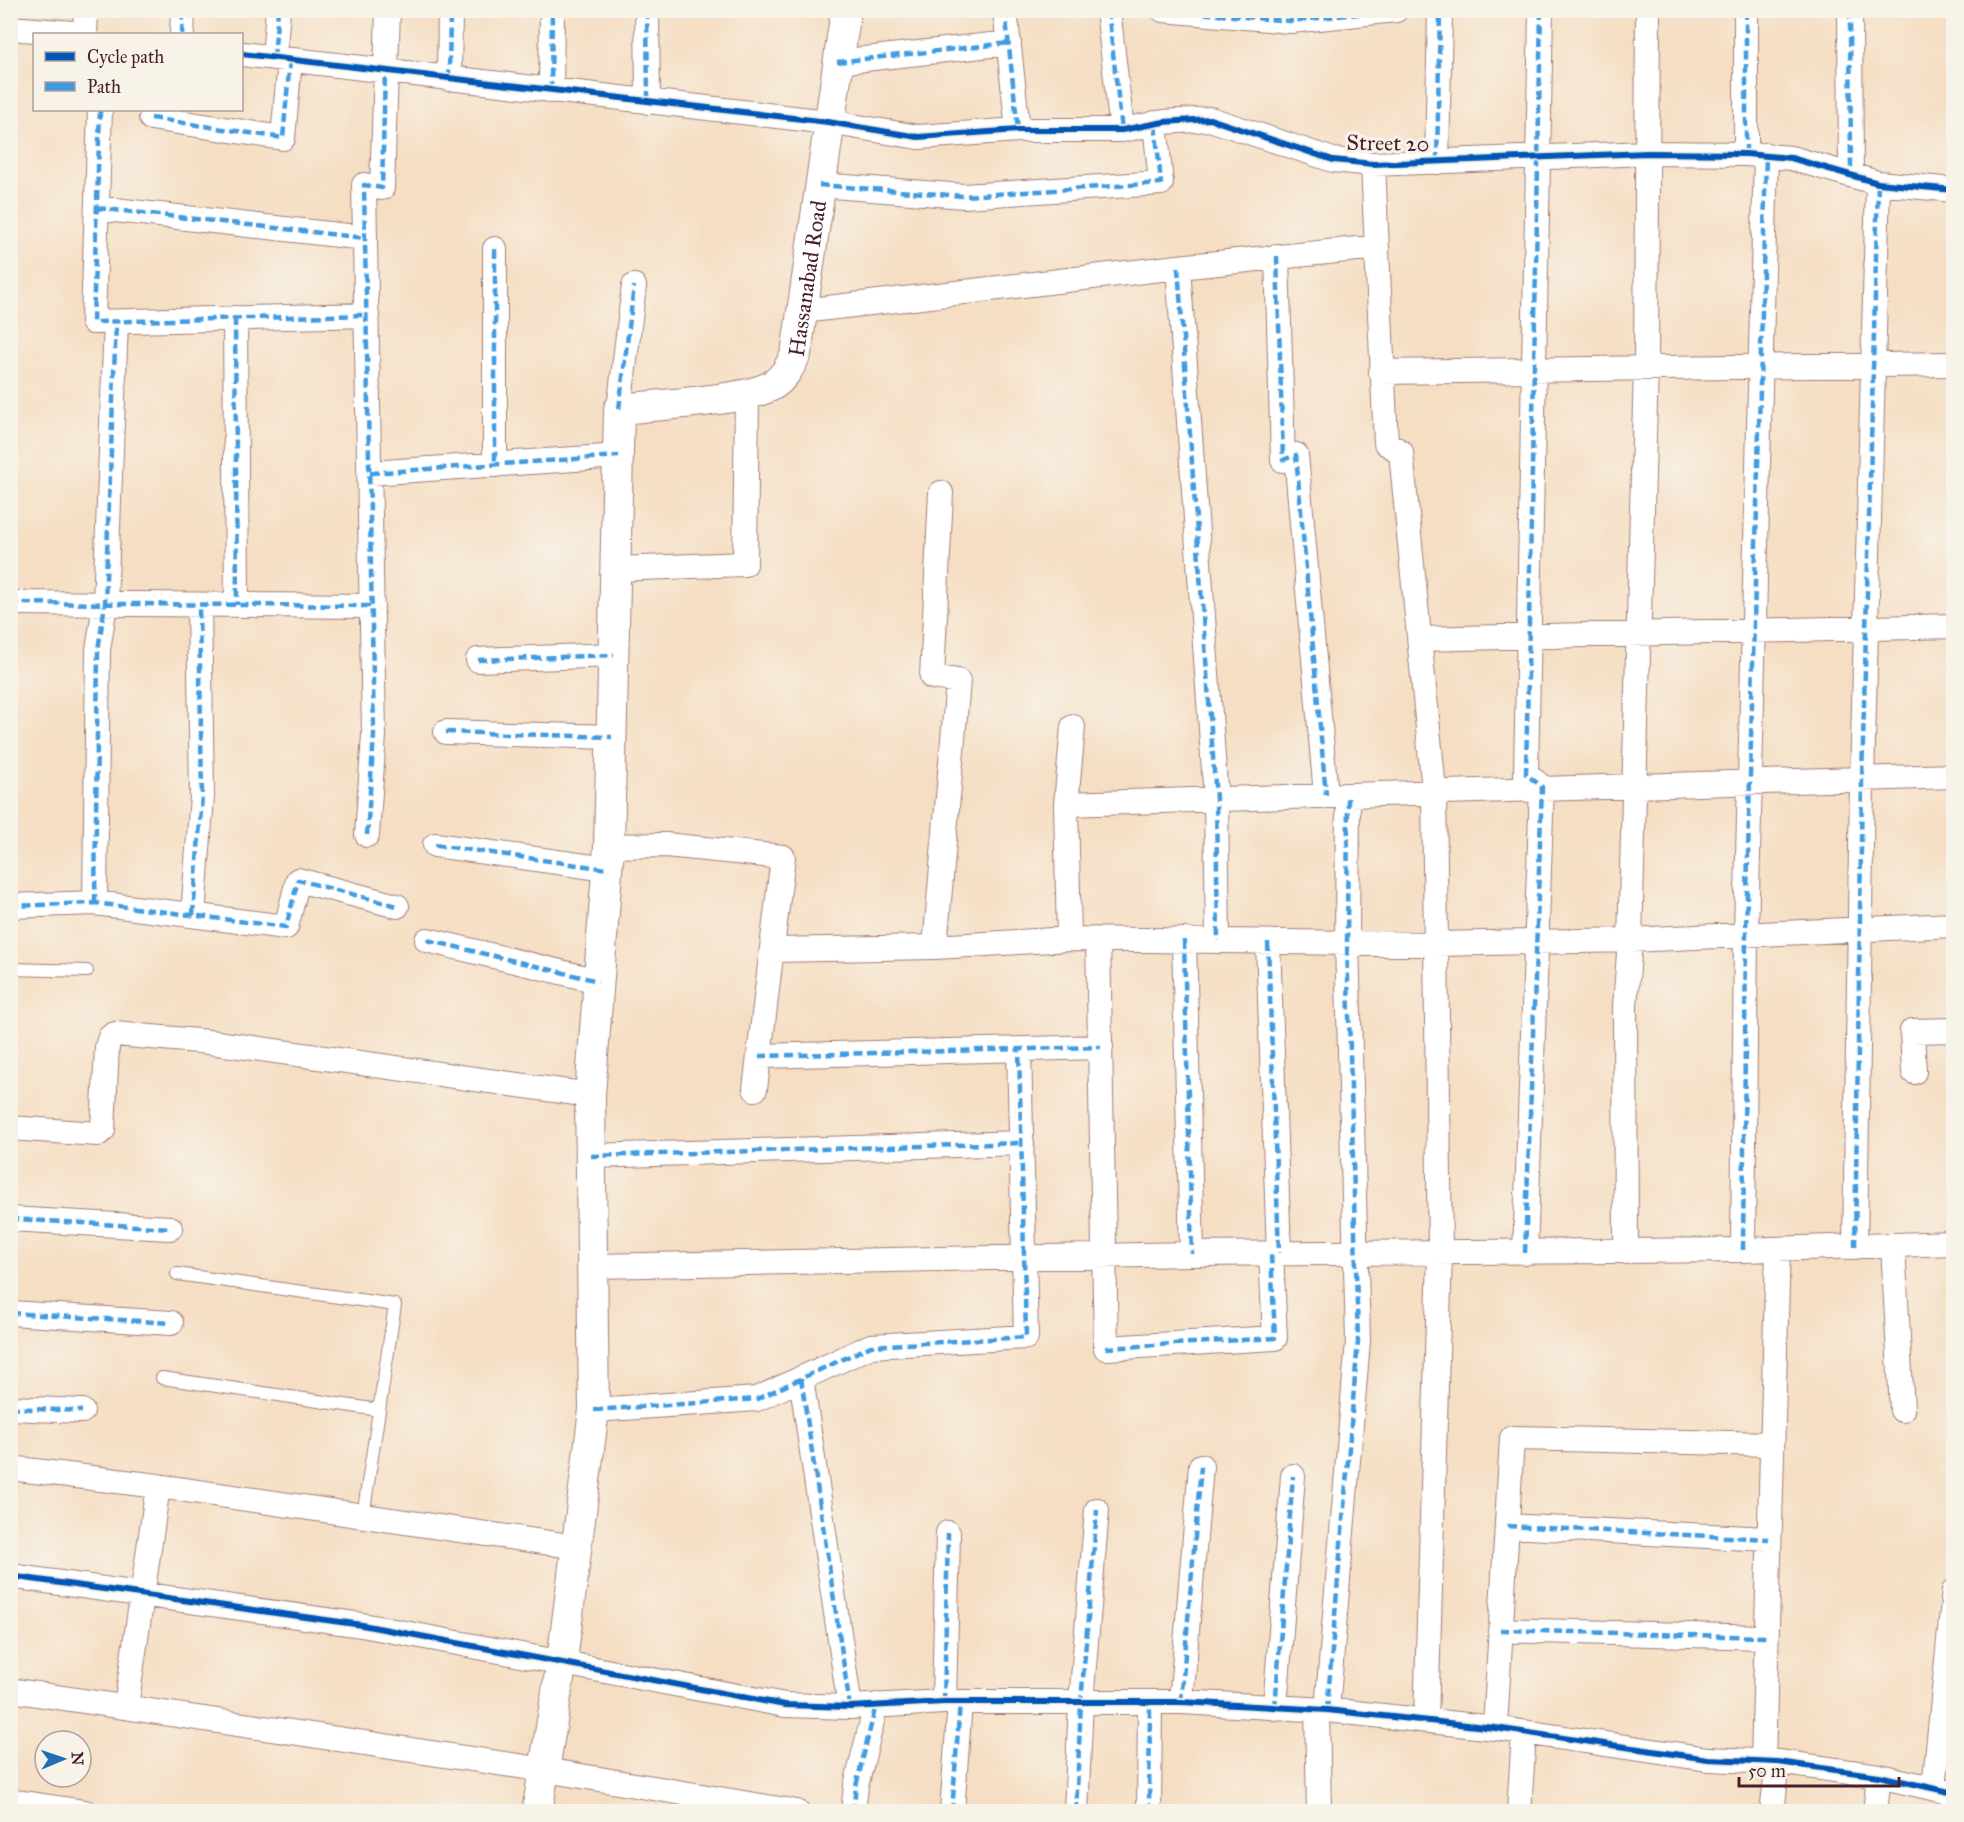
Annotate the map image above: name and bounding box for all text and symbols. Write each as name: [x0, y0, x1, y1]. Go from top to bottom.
legend: [33, 33, 243, 111]
text: Cycle path: [87, 46, 164, 68]
text: Path: [87, 76, 121, 98]
street label: Street 20: [1346, 129, 1430, 157]
street label: Hassanabad Road: [782, 198, 832, 358]
north arrow: [33, 1729, 93, 1789]
scale bar: [1739, 1750, 1900, 1788]
text: N: [68, 1751, 87, 1766]
text: 50 m: [1748, 1760, 1786, 1782]

